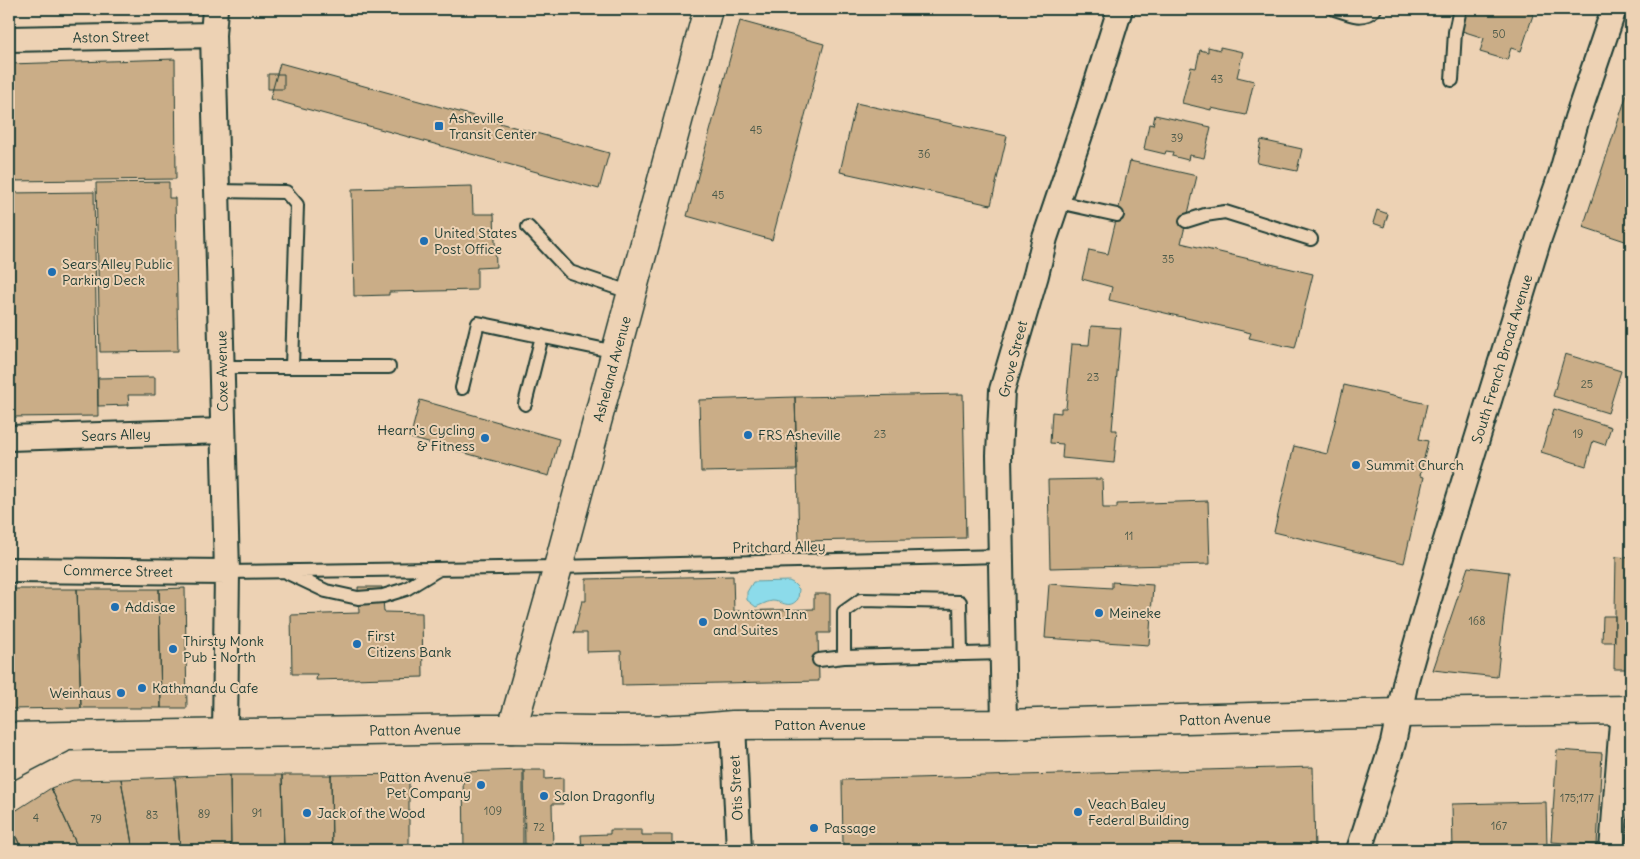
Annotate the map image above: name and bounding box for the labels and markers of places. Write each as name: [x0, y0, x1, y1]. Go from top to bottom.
place label: Asheville Transit Center: [449, 109, 537, 143]
marker: Asheville Transit Center: [433, 120, 445, 132]
place label: United States Post Office: [434, 224, 517, 258]
marker: United States Post Office: [418, 235, 430, 247]
place label: Sears Alley Public Parking Deck: [62, 255, 173, 289]
marker: Sears Alley Public Parking Deck: [46, 266, 58, 278]
place label: Hearn's Cycling & Fitness: [377, 421, 475, 455]
place label: FRS Asheville: [758, 426, 841, 444]
marker: FRS Asheville: [742, 429, 754, 441]
marker: Hearn's Cycling & Fitness: [479, 432, 491, 444]
place label: Summit Church: [1366, 456, 1464, 474]
marker: Summit Church: [1350, 459, 1362, 471]
place label: Addisae: [125, 598, 175, 616]
marker: Addisae: [109, 601, 121, 613]
place label: Meineke: [1109, 604, 1161, 622]
place label: Downtown Inn and Suites: [713, 605, 807, 639]
marker: Meineke: [1093, 607, 1105, 619]
marker: Downtown Inn and Suites: [697, 616, 709, 628]
place label: First Citizens Bank: [367, 627, 451, 661]
place label: Thirsty Monk Pub - North: [183, 632, 264, 666]
marker: First Citizens Bank: [351, 638, 363, 650]
marker: Thirsty Monk Pub - North: [167, 643, 179, 655]
place label: Kathmandu Cafe: [152, 679, 258, 697]
marker: Kathmandu Cafe: [136, 682, 148, 694]
place label: Weinhaus: [49, 684, 111, 702]
marker: Weinhaus: [115, 687, 127, 699]
place label: Patton Avenue Pet Company: [379, 768, 471, 802]
marker: Patton Avenue Pet Company: [475, 779, 487, 791]
place label: Salon Dragonfly: [554, 787, 655, 805]
marker: Salon Dragonfly: [538, 790, 550, 802]
place label: Veach Baley Federal Building: [1088, 795, 1189, 829]
place label: Jack of the Wood: [317, 804, 425, 822]
marker: Veach Baley Federal Building: [1072, 806, 1084, 818]
marker: Jack of the Wood: [301, 807, 313, 819]
place label: Passage: [824, 819, 876, 837]
marker: Passage: [808, 822, 820, 834]

